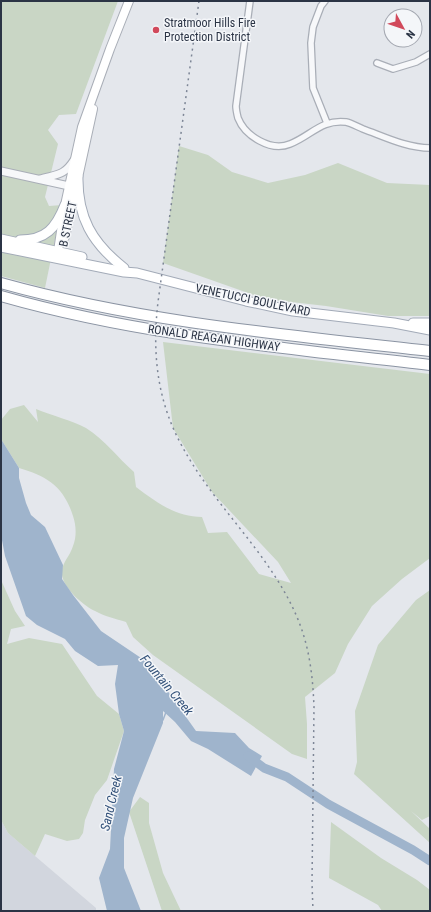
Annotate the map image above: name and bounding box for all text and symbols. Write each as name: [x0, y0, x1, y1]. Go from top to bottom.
north arrow: [383, 8, 423, 48]
place label: Stratmoor Hills Fire Protection District: [164, 16, 256, 44]
marker: Stratmoor Hills Fire Protection District: [151, 25, 161, 35]
text: N: [403, 27, 417, 41]
street label: B STREET: [56, 200, 80, 248]
street label: VENETUCCI BOULEVARD: [194, 281, 312, 319]
street label: RONALD REAGAN HIGHWAY: [147, 322, 282, 354]
water label: Fountain Creek: [137, 652, 197, 719]
water label: Sand Creek: [97, 774, 125, 832]

